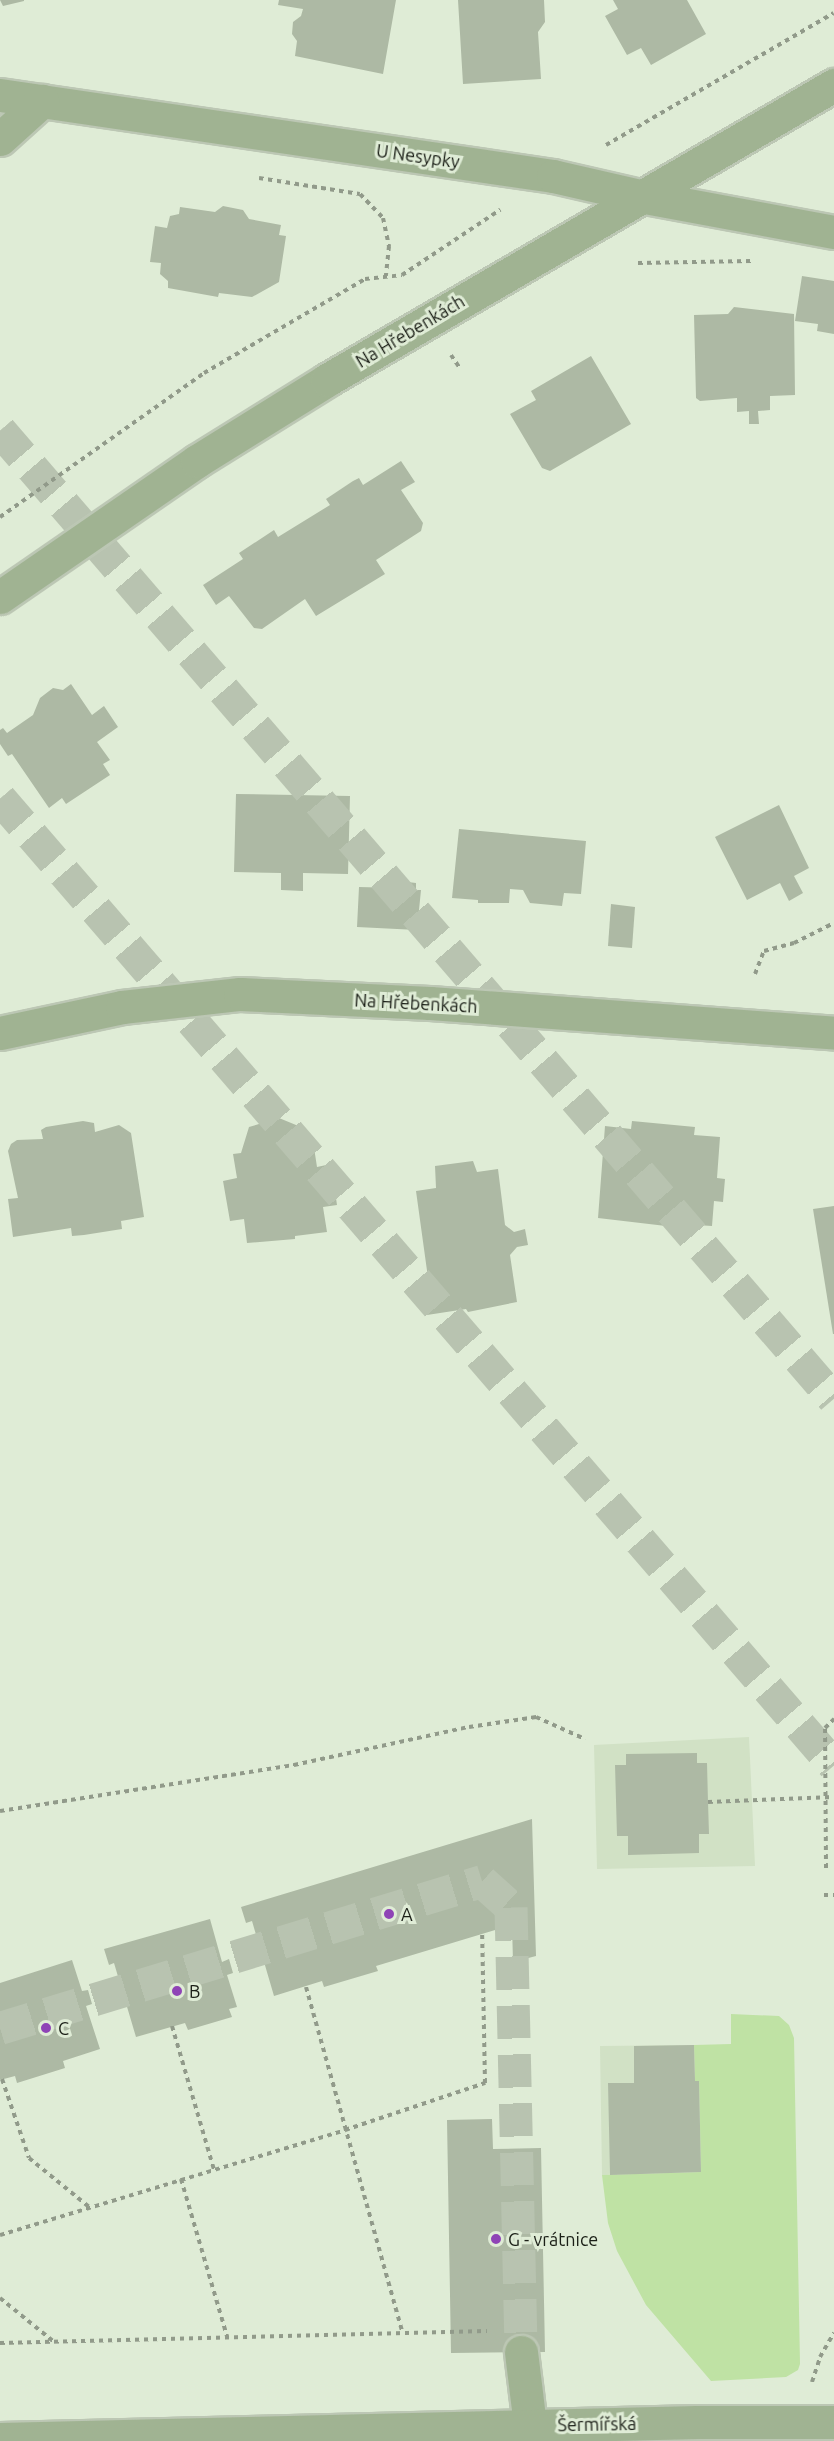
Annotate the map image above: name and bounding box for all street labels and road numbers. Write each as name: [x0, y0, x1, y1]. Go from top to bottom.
street label: U Nesypky: [375, 139, 461, 173]
street label: Na Hřebenkách: [352, 290, 468, 372]
street label: Na Hřebenkách: [354, 989, 478, 1017]
street label: Šermířská: [557, 2413, 637, 2435]

